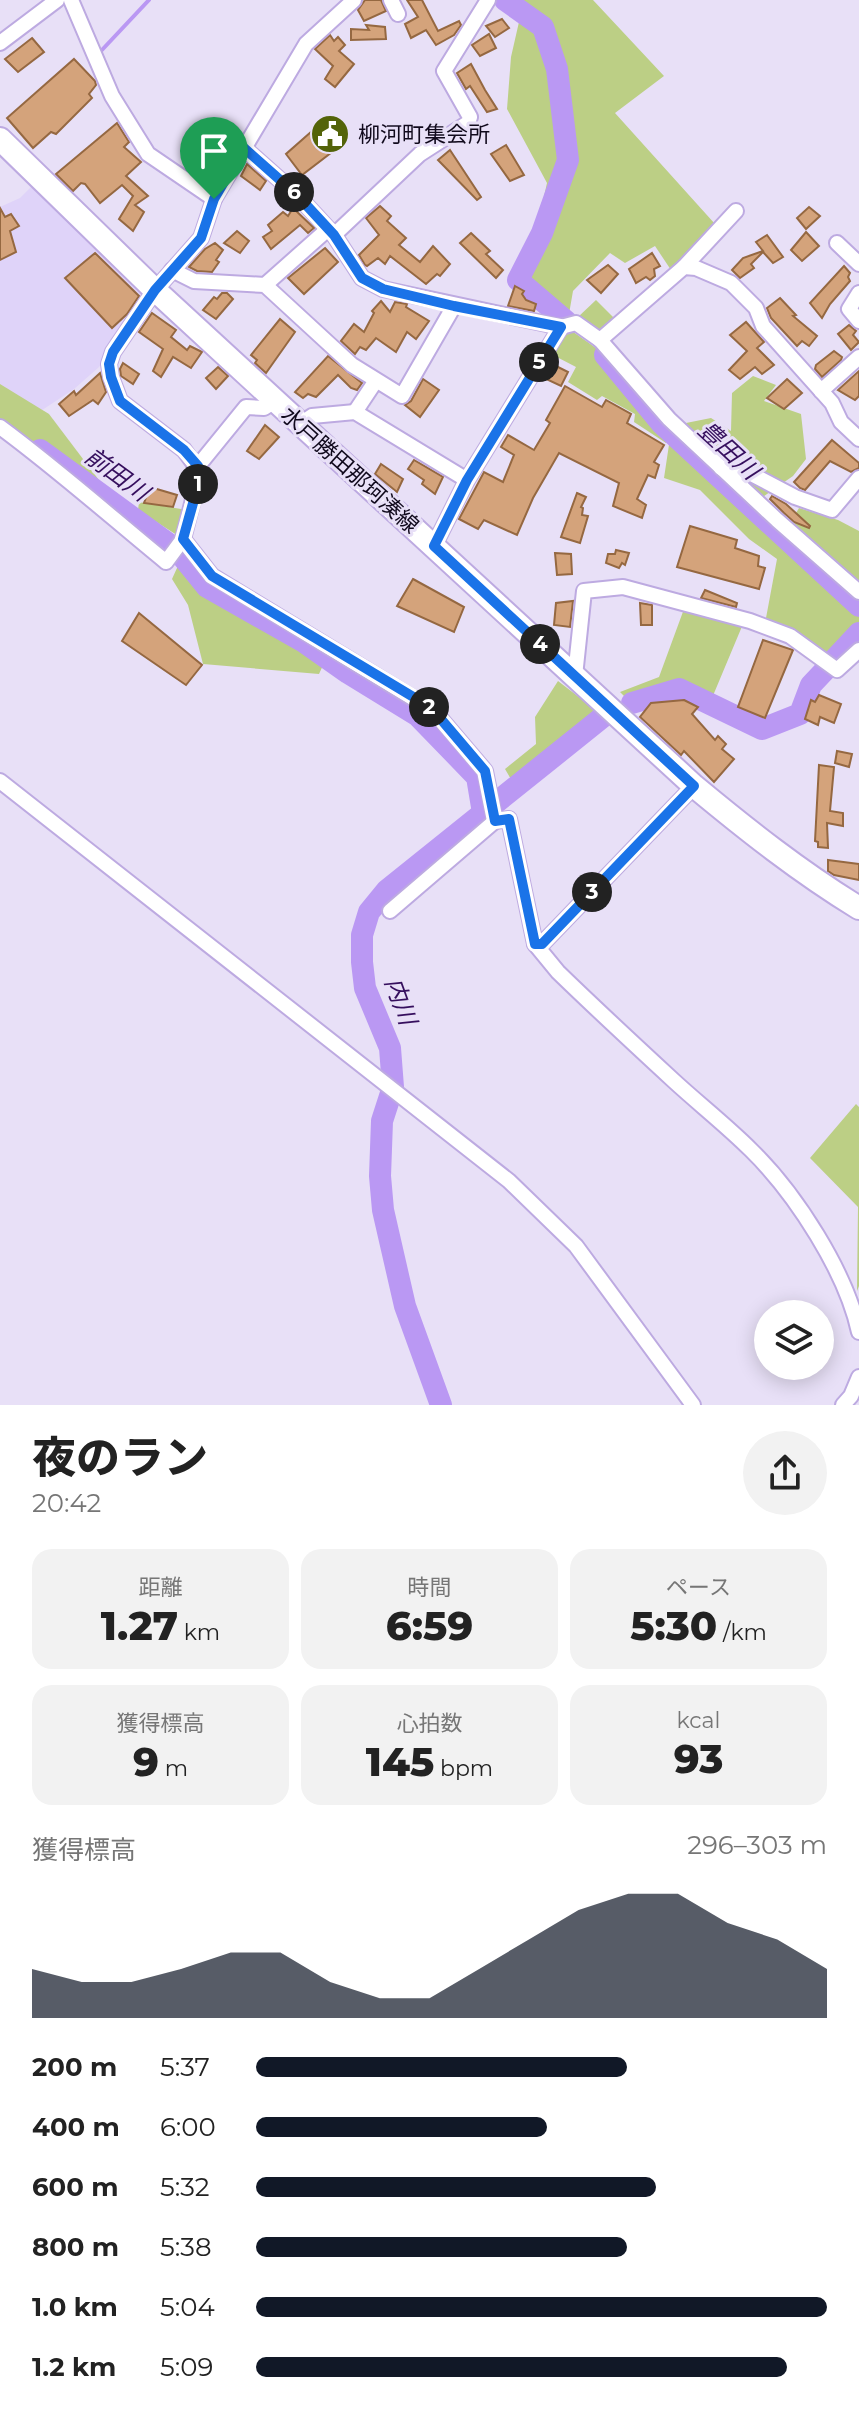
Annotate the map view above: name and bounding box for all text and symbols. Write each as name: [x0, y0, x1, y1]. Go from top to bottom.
public building icon: 柳河町集会所: [309, 113, 351, 155]
pin: [180, 117, 248, 199]
place label: 柳河町集会所: [358, 121, 490, 148]
icon: arrive: [192, 129, 236, 173]
pin: 6: [274, 172, 314, 212]
text: 6: [287, 178, 301, 205]
pin: 5: [519, 342, 559, 382]
text: 5: [532, 348, 546, 375]
street label: 水戸勝田那珂湊線: [276, 401, 424, 539]
water label: 豊田川: [693, 415, 767, 487]
water label: 前田川: [79, 441, 157, 509]
pin: 1: [178, 464, 218, 504]
text: 1: [194, 470, 202, 497]
pin: 4: [520, 624, 560, 664]
text: 4: [532, 630, 548, 657]
pin: 2: [409, 687, 449, 727]
text: 2: [423, 693, 435, 720]
pin: 3: [572, 872, 612, 912]
text: 3: [585, 878, 599, 905]
water label: 内川: [379, 973, 424, 1031]
map controls: [754, 1300, 834, 1380]
button: layers: [754, 1300, 834, 1380]
text: 夜のラン: [32, 1430, 208, 1484]
button: share: [743, 1431, 827, 1515]
text: 20:42: [32, 1487, 101, 1519]
text: 距離: [138, 1574, 183, 1601]
text: 時間: [407, 1574, 452, 1601]
text: ペース: [666, 1574, 731, 1601]
text: 1.27: [101, 1601, 178, 1650]
text: 6:59: [386, 1601, 473, 1650]
text: 5:30: [630, 1601, 717, 1650]
text: km: [178, 1619, 220, 1646]
text: /km: [717, 1619, 767, 1646]
text: kcal: [677, 1707, 720, 1734]
text: 獲得標高: [116, 1710, 205, 1737]
text: 心拍数: [396, 1710, 463, 1737]
text: 93: [674, 1734, 723, 1783]
text: 9: [133, 1737, 159, 1786]
text: 145: [366, 1737, 434, 1786]
text: m: [159, 1755, 188, 1782]
text: bpm: [434, 1755, 493, 1782]
text: 296–303 m: [687, 1829, 827, 1861]
text: 獲得標高: [32, 1834, 136, 1866]
text: 200 m: [32, 2051, 117, 2083]
text: 5:37: [160, 2051, 210, 2083]
text: 400 m: [32, 2111, 120, 2143]
text: 6:00: [160, 2111, 216, 2143]
text: 600 m: [32, 2171, 119, 2203]
text: 5:32: [160, 2171, 210, 2203]
text: 800 m: [32, 2231, 119, 2263]
text: 5:38: [160, 2231, 211, 2263]
text: 1.0 km: [32, 2291, 118, 2323]
text: 5:04: [160, 2291, 215, 2323]
text: 1.2 km: [32, 2351, 116, 2383]
text: 5:09: [160, 2351, 213, 2383]

